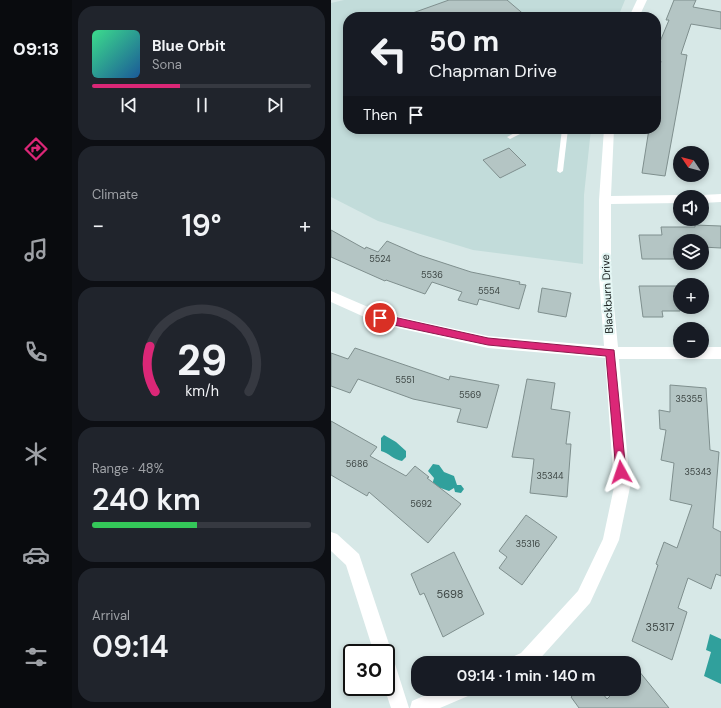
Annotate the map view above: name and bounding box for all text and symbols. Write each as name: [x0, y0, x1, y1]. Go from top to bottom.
text: 50 m: [429, 23, 499, 60]
icon: left: [363, 28, 415, 80]
text: Blue Orbit: [152, 36, 226, 56]
text: 09:13: [13, 37, 59, 61]
text: Sona: [152, 56, 182, 73]
text: Chapman Drive: [429, 59, 557, 83]
icon: previous: [118, 94, 140, 116]
icon: pause: [191, 94, 213, 116]
icon: next: [264, 94, 286, 116]
icon: arrive: [405, 104, 427, 126]
text: Then: [363, 105, 397, 125]
icon: directions: [22, 135, 50, 163]
north arrow: [673, 146, 709, 182]
map controls: [673, 146, 709, 358]
text: Climate: [92, 186, 138, 203]
button: sound: [673, 190, 709, 226]
text: 19°: [181, 206, 222, 245]
text: −: [92, 211, 104, 240]
text: +: [299, 211, 311, 240]
button: layers: [673, 234, 709, 270]
icon: music: [22, 236, 50, 264]
house number: 5524: [369, 253, 391, 265]
street label: Blackburn Drive: [598, 254, 616, 334]
house number: 5536: [421, 269, 443, 281]
button: +: [673, 278, 709, 314]
house number: 5554: [478, 285, 501, 297]
pin: [363, 301, 397, 335]
icon: arrive: [369, 307, 391, 329]
button: −: [673, 322, 709, 358]
text: 29: [176, 334, 227, 388]
icon: phone: [22, 338, 50, 366]
house number: 5551: [395, 374, 415, 386]
text: km/h: [185, 382, 218, 400]
house number: 5569: [459, 389, 481, 401]
house number: 35355: [675, 393, 703, 405]
icon: climate: [22, 440, 50, 468]
position arrow: [600, 451, 642, 493]
house number: 5686: [346, 458, 368, 470]
text: Range · 48%: [92, 460, 164, 477]
house number: 35343: [685, 466, 711, 478]
house number: 35344: [536, 470, 564, 482]
text: 240 km: [92, 480, 201, 519]
house number: 5692: [410, 498, 432, 510]
house number: 35316: [516, 538, 541, 550]
icon: car: [22, 541, 50, 569]
house number: 5698: [437, 587, 463, 601]
text: Arrival: [92, 607, 130, 624]
house number: 35317: [646, 620, 675, 634]
text: 09:14: [92, 627, 169, 666]
icon: filters: [22, 643, 50, 671]
speed limit sign: 30: [343, 644, 395, 696]
text: 09:14 · 1 min · 140 m: [457, 666, 595, 686]

